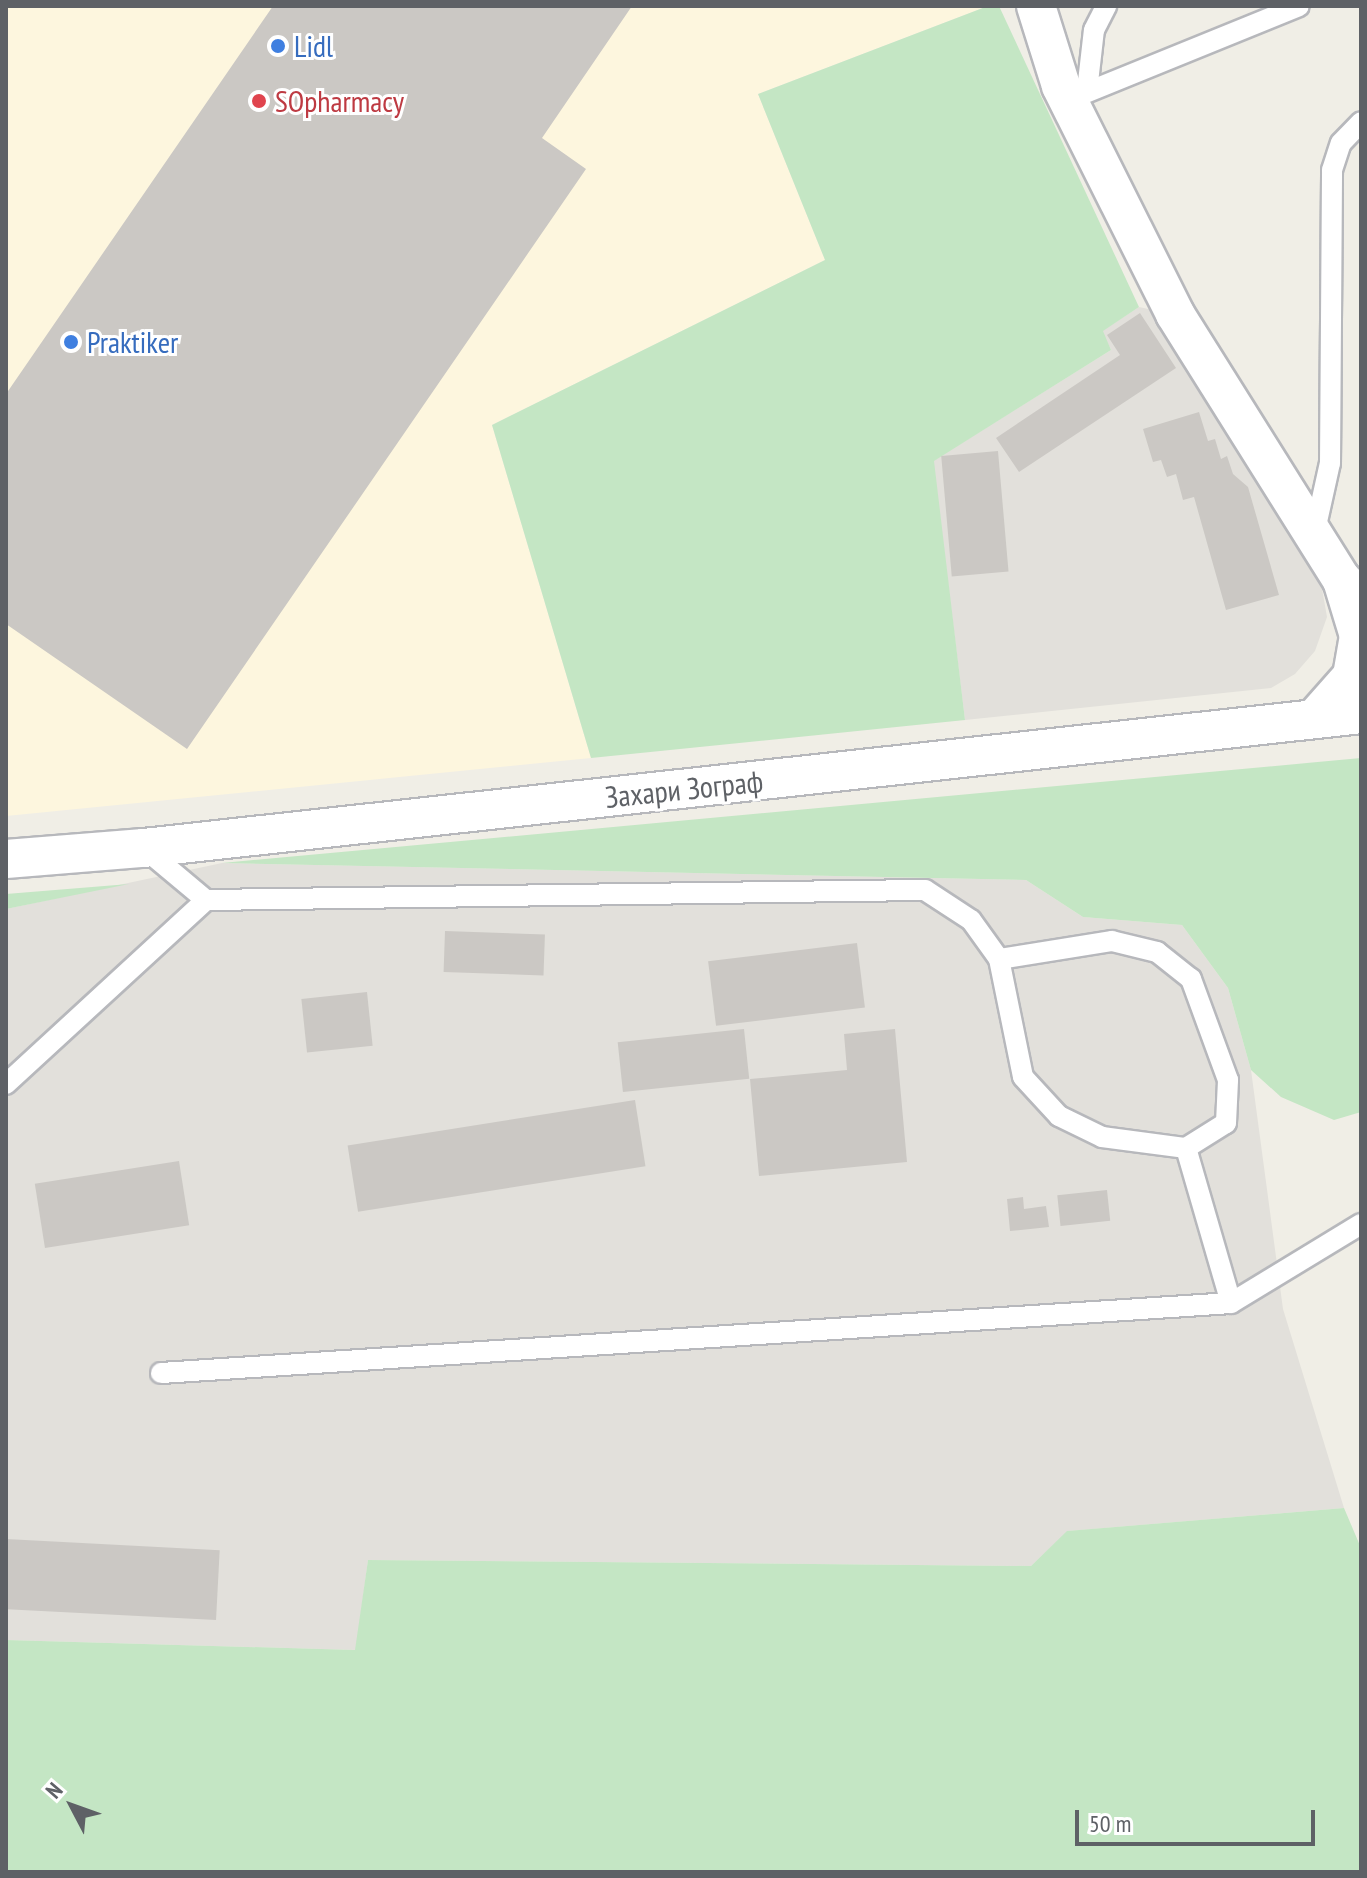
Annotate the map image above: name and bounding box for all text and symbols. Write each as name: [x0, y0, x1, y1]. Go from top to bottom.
place label: Lidl: [294, 28, 333, 64]
marker: Lidl: [269, 37, 287, 55]
place label: SOpharmacy: [275, 83, 404, 119]
marker: SOpharmacy: [250, 92, 268, 110]
place label: Praktiker: [87, 324, 178, 360]
marker: Praktiker: [62, 333, 80, 351]
street label: Захари Зограф: [603, 763, 765, 815]
north arrow: [32, 1766, 112, 1846]
text: N: [39, 1777, 68, 1804]
scale bar: [1079, 1794, 1319, 1844]
text: 50 m: [1089, 1808, 1131, 1839]

